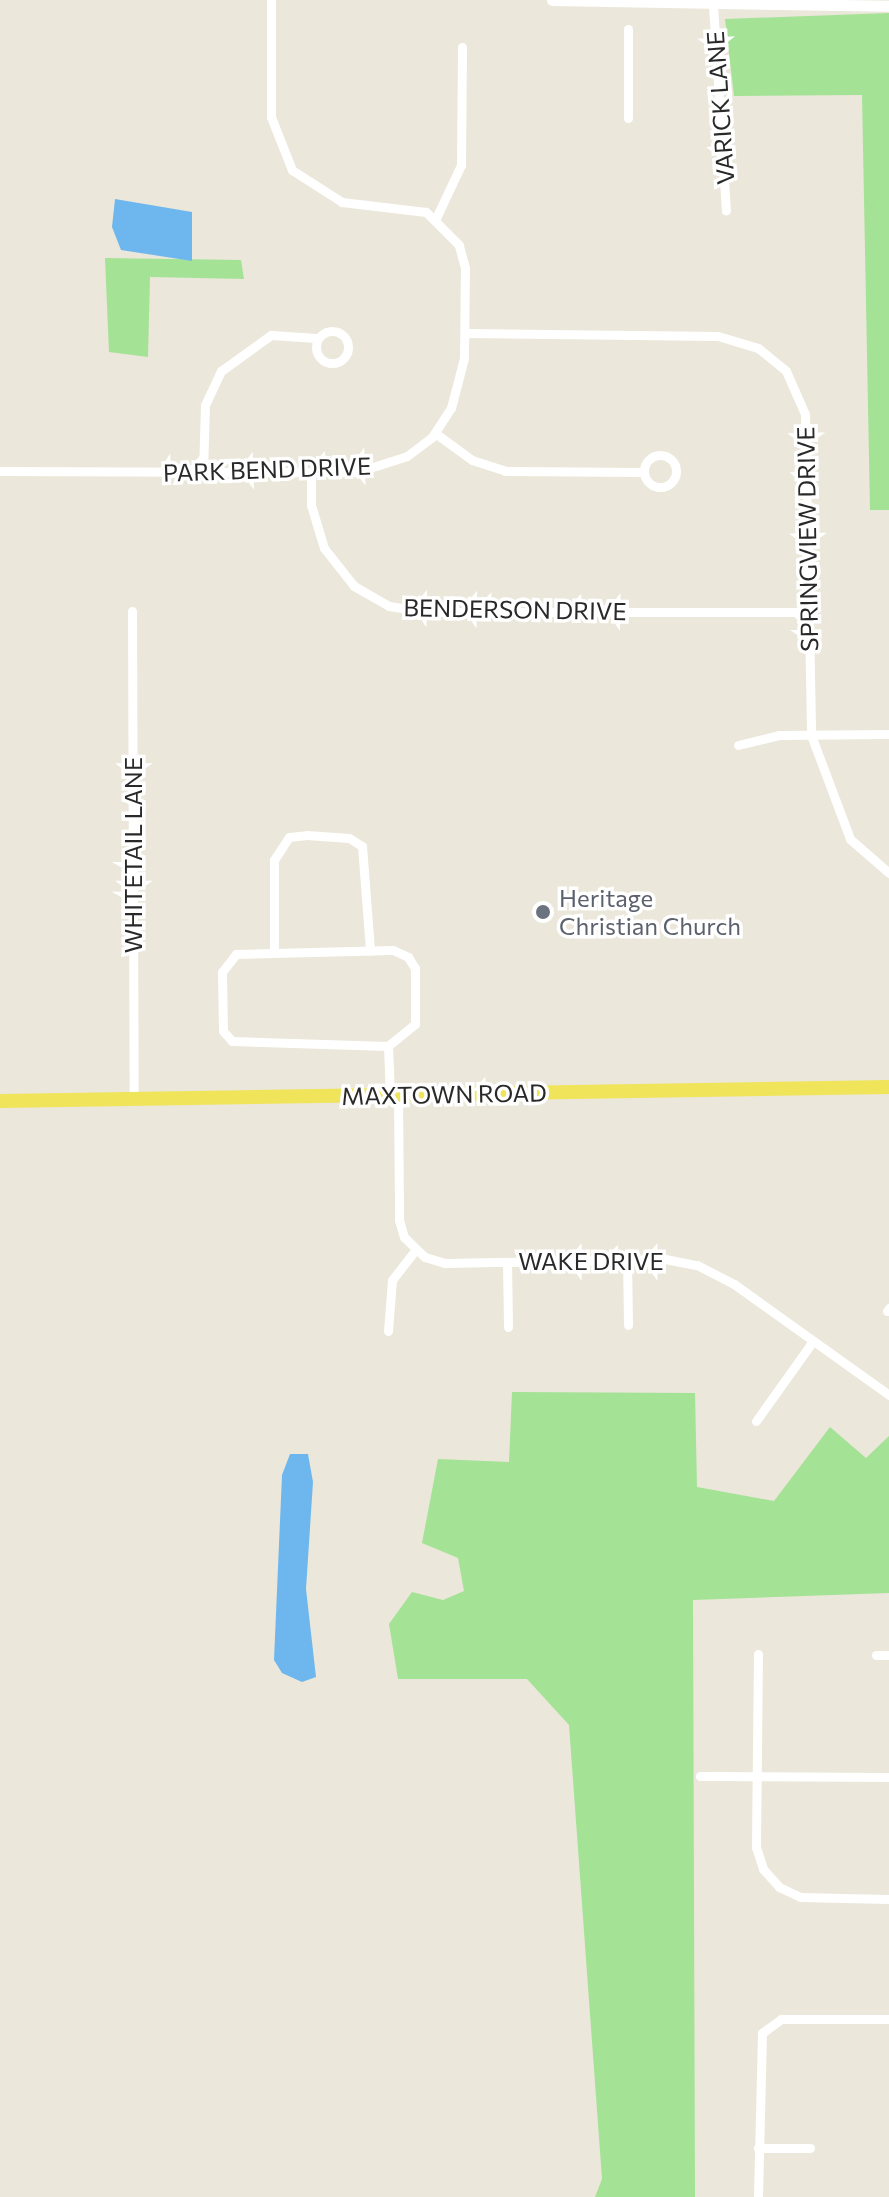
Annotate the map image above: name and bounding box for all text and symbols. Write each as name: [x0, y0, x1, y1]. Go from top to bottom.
street label: VARICK LANE: [700, 30, 740, 186]
street label: SPRINGVIEW DRIVE: [791, 426, 823, 652]
street label: PARK BEND DRIVE: [162, 451, 372, 487]
street label: BENDERSON DRIVE: [403, 593, 627, 625]
street label: WHITETAIL LANE: [119, 757, 147, 953]
place label: Heritage Christian Church: [559, 884, 741, 940]
marker: Heritage Christian Church: [534, 903, 552, 921]
street label: MAXTOWN ROAD: [341, 1078, 547, 1110]
street label: WAKE DRIVE: [518, 1247, 664, 1275]

